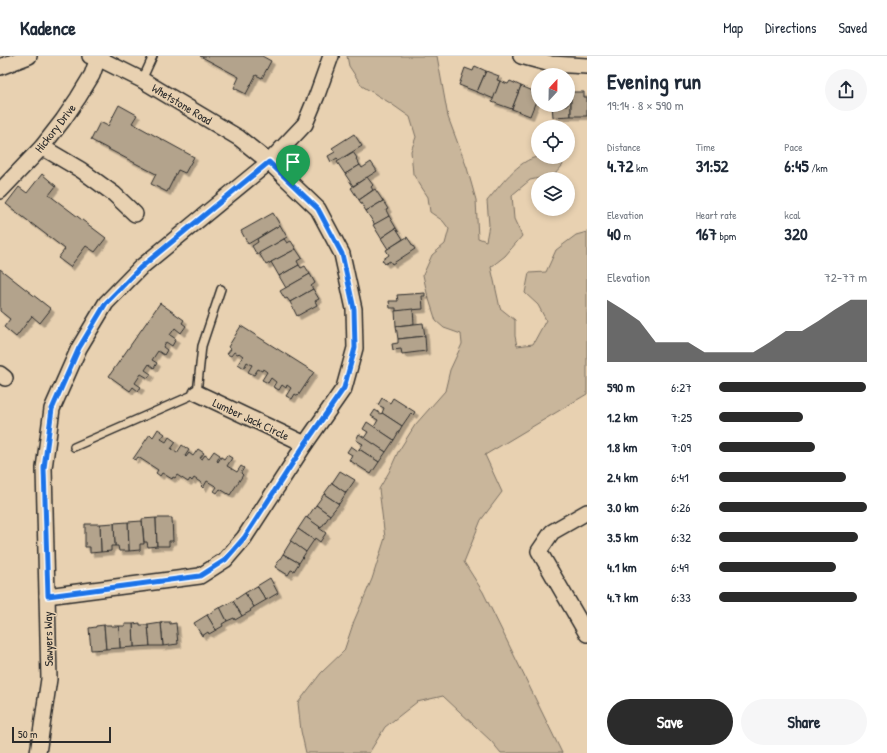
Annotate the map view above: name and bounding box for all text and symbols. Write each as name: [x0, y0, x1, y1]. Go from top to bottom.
text: Kadence: [20, 15, 76, 41]
text: Map: [723, 18, 743, 37]
text: Directions: [765, 18, 816, 37]
text: Saved: [838, 18, 867, 37]
text: Evening run: [607, 66, 701, 96]
north arrow: [531, 68, 575, 112]
map controls: [531, 68, 575, 216]
button: share: [825, 69, 867, 111]
street label: Whetstone Road: [149, 79, 216, 129]
text: 19:14 · 8 × 590 m: [607, 96, 684, 114]
street label: Hickory Drive: [31, 100, 80, 156]
button: locate: [531, 120, 575, 164]
text: Distance: [607, 140, 641, 154]
text: Time: [696, 140, 715, 154]
text: Pace: [784, 140, 803, 154]
pin: [276, 145, 310, 186]
icon: arrive: [282, 151, 304, 173]
text: 4.72: [607, 154, 633, 177]
text: 31:52: [696, 154, 729, 177]
text: 6:45: [784, 154, 809, 177]
text: km: [633, 161, 648, 175]
text: /km: [809, 161, 828, 175]
button: layers: [531, 172, 575, 216]
text: Elevation: [607, 208, 644, 222]
text: Heart rate: [696, 208, 737, 222]
text: kcal: [784, 208, 800, 222]
text: 40: [607, 222, 621, 245]
text: 167: [696, 222, 717, 245]
text: 320: [784, 222, 808, 245]
text: m: [621, 229, 631, 243]
text: bpm: [717, 229, 736, 243]
text: Elevation: [607, 268, 650, 286]
text: 72–77 m: [824, 268, 867, 286]
text: 590 m: [607, 378, 635, 396]
text: 6:27: [671, 378, 692, 396]
street label: Lumber Jack Circle: [210, 394, 292, 444]
text: 1.2 km: [607, 408, 638, 426]
text: 7:25: [671, 408, 692, 426]
text: 1.8 km: [607, 438, 637, 456]
text: 7:09: [671, 438, 691, 456]
text: 2.4 km: [607, 468, 638, 486]
text: 6:41: [671, 468, 689, 486]
text: 3.0 km: [607, 498, 639, 516]
text: 6:26: [671, 498, 690, 516]
text: 3.5 km: [607, 528, 638, 546]
text: 6:32: [671, 528, 691, 546]
text: 4.1 km: [607, 558, 637, 576]
text: 6:49: [671, 558, 689, 576]
text: 4.7 km: [607, 588, 638, 606]
text: 6:33: [671, 588, 691, 606]
street label: Sawyers Way: [39, 611, 57, 667]
button: Save: [607, 699, 733, 745]
button: Share: [741, 699, 867, 745]
scale bar: [12, 725, 111, 744]
text: 50 m: [18, 727, 38, 741]

